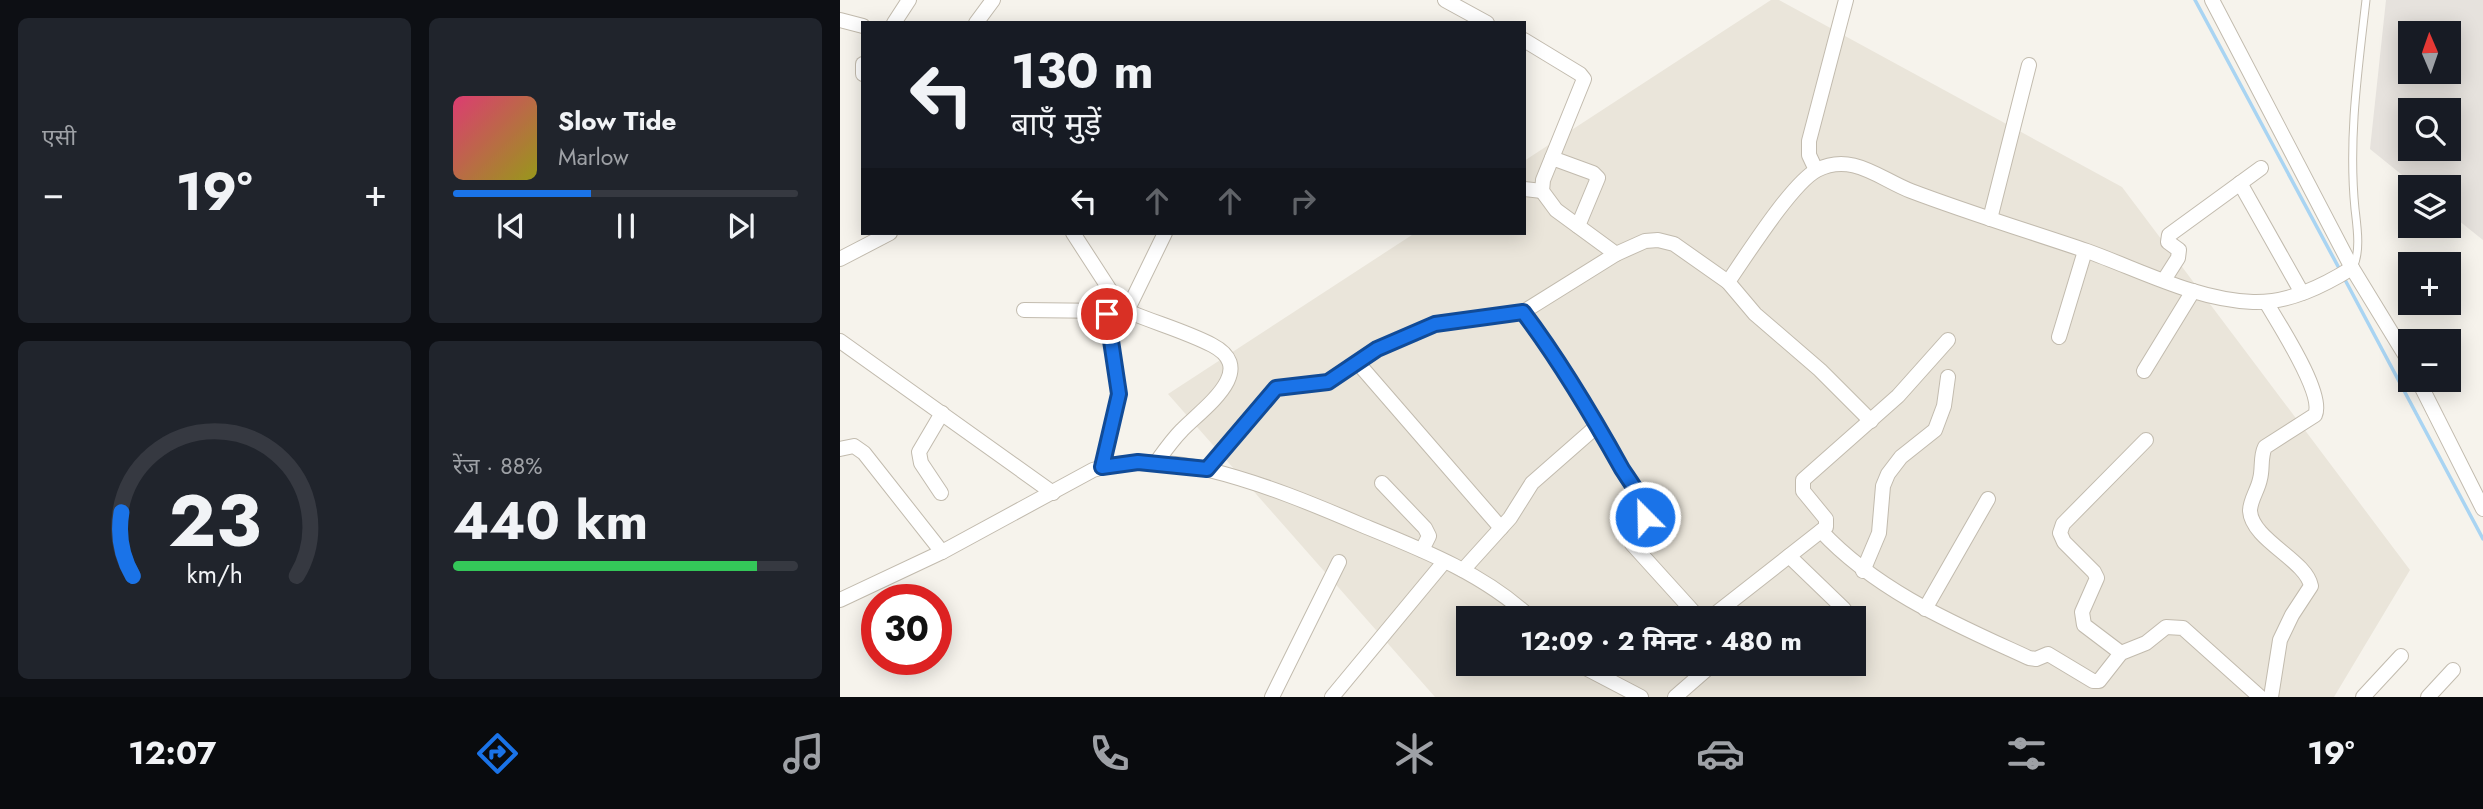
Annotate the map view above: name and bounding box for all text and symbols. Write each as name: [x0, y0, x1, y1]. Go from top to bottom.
north arrow: [2398, 21, 2460, 84]
map controls: [2398, 21, 2461, 392]
text: 130 m: [1011, 36, 1154, 106]
icon: left: [896, 49, 987, 140]
button: search: [2398, 98, 2461, 161]
text: बाएँ मुड़ें: [1011, 101, 1101, 147]
text: Slow Tide: [558, 102, 677, 140]
text: एसी: [42, 120, 76, 154]
text: Marlow: [558, 140, 629, 174]
text: 19°: [176, 154, 252, 230]
text: −: [42, 165, 64, 220]
text: +: [364, 165, 387, 220]
button: layers: [2398, 175, 2461, 238]
icon: left: [1065, 182, 1103, 220]
icon: ahead: [1138, 182, 1176, 220]
icon: ahead: [1211, 182, 1249, 220]
icon: right: [1284, 182, 1322, 220]
icon: previous: [492, 207, 530, 245]
icon: pause: [607, 207, 645, 245]
icon: next: [722, 207, 760, 245]
button: +: [2398, 252, 2461, 315]
pin: [1077, 284, 1137, 344]
icon: arrive: [1088, 295, 1126, 333]
button: −: [2398, 329, 2461, 392]
text: रेंज · 88%: [453, 449, 543, 483]
text: 23: [168, 468, 261, 573]
position arrow: [1608, 480, 1682, 554]
text: 440 km: [453, 483, 648, 559]
text: km/h: [186, 556, 243, 592]
speed limit sign: 30: [861, 584, 952, 675]
text: 12:09 · 2 मिनट · 480 m: [1520, 622, 1802, 660]
icon: directions: [473, 729, 522, 778]
icon: music: [779, 729, 828, 778]
icon: phone: [1085, 729, 1134, 778]
icon: climate: [1390, 729, 1439, 778]
icon: car: [1696, 729, 1745, 778]
icon: filters: [2002, 729, 2051, 778]
text: 12:07: [128, 730, 216, 776]
text: 19°: [2307, 730, 2355, 776]

